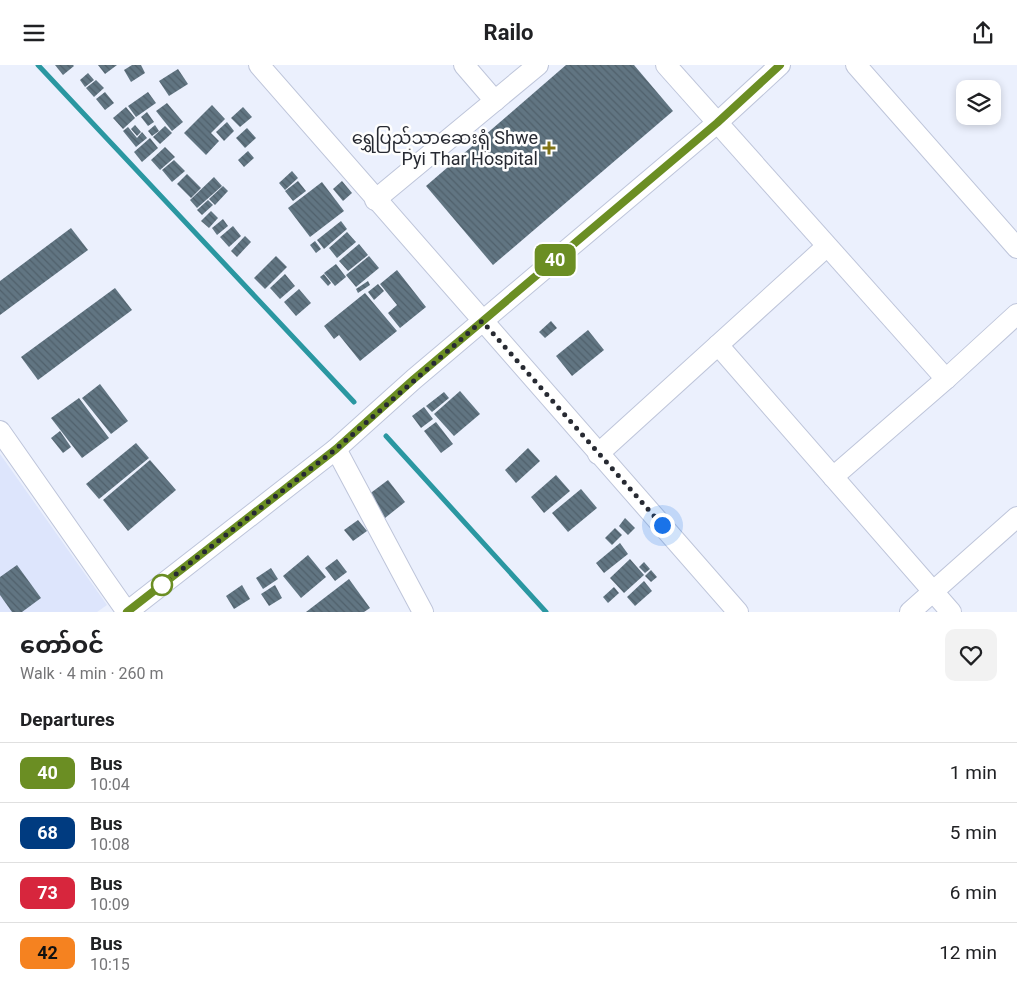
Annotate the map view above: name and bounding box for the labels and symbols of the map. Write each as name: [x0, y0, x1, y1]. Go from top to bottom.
place label: ရွှေပြည်သာဆေးရုံ Shwe Pyi Thar Hospital: [352, 125, 538, 169]
marker: ရွှေပြည်သာဆေးရုံ Shwe Pyi Thar Hospital: [542, 141, 556, 155]
line badge: 40: [532, 244, 578, 276]
your location: [650, 513, 675, 538]
unlabelled marker: [151, 574, 173, 596]

